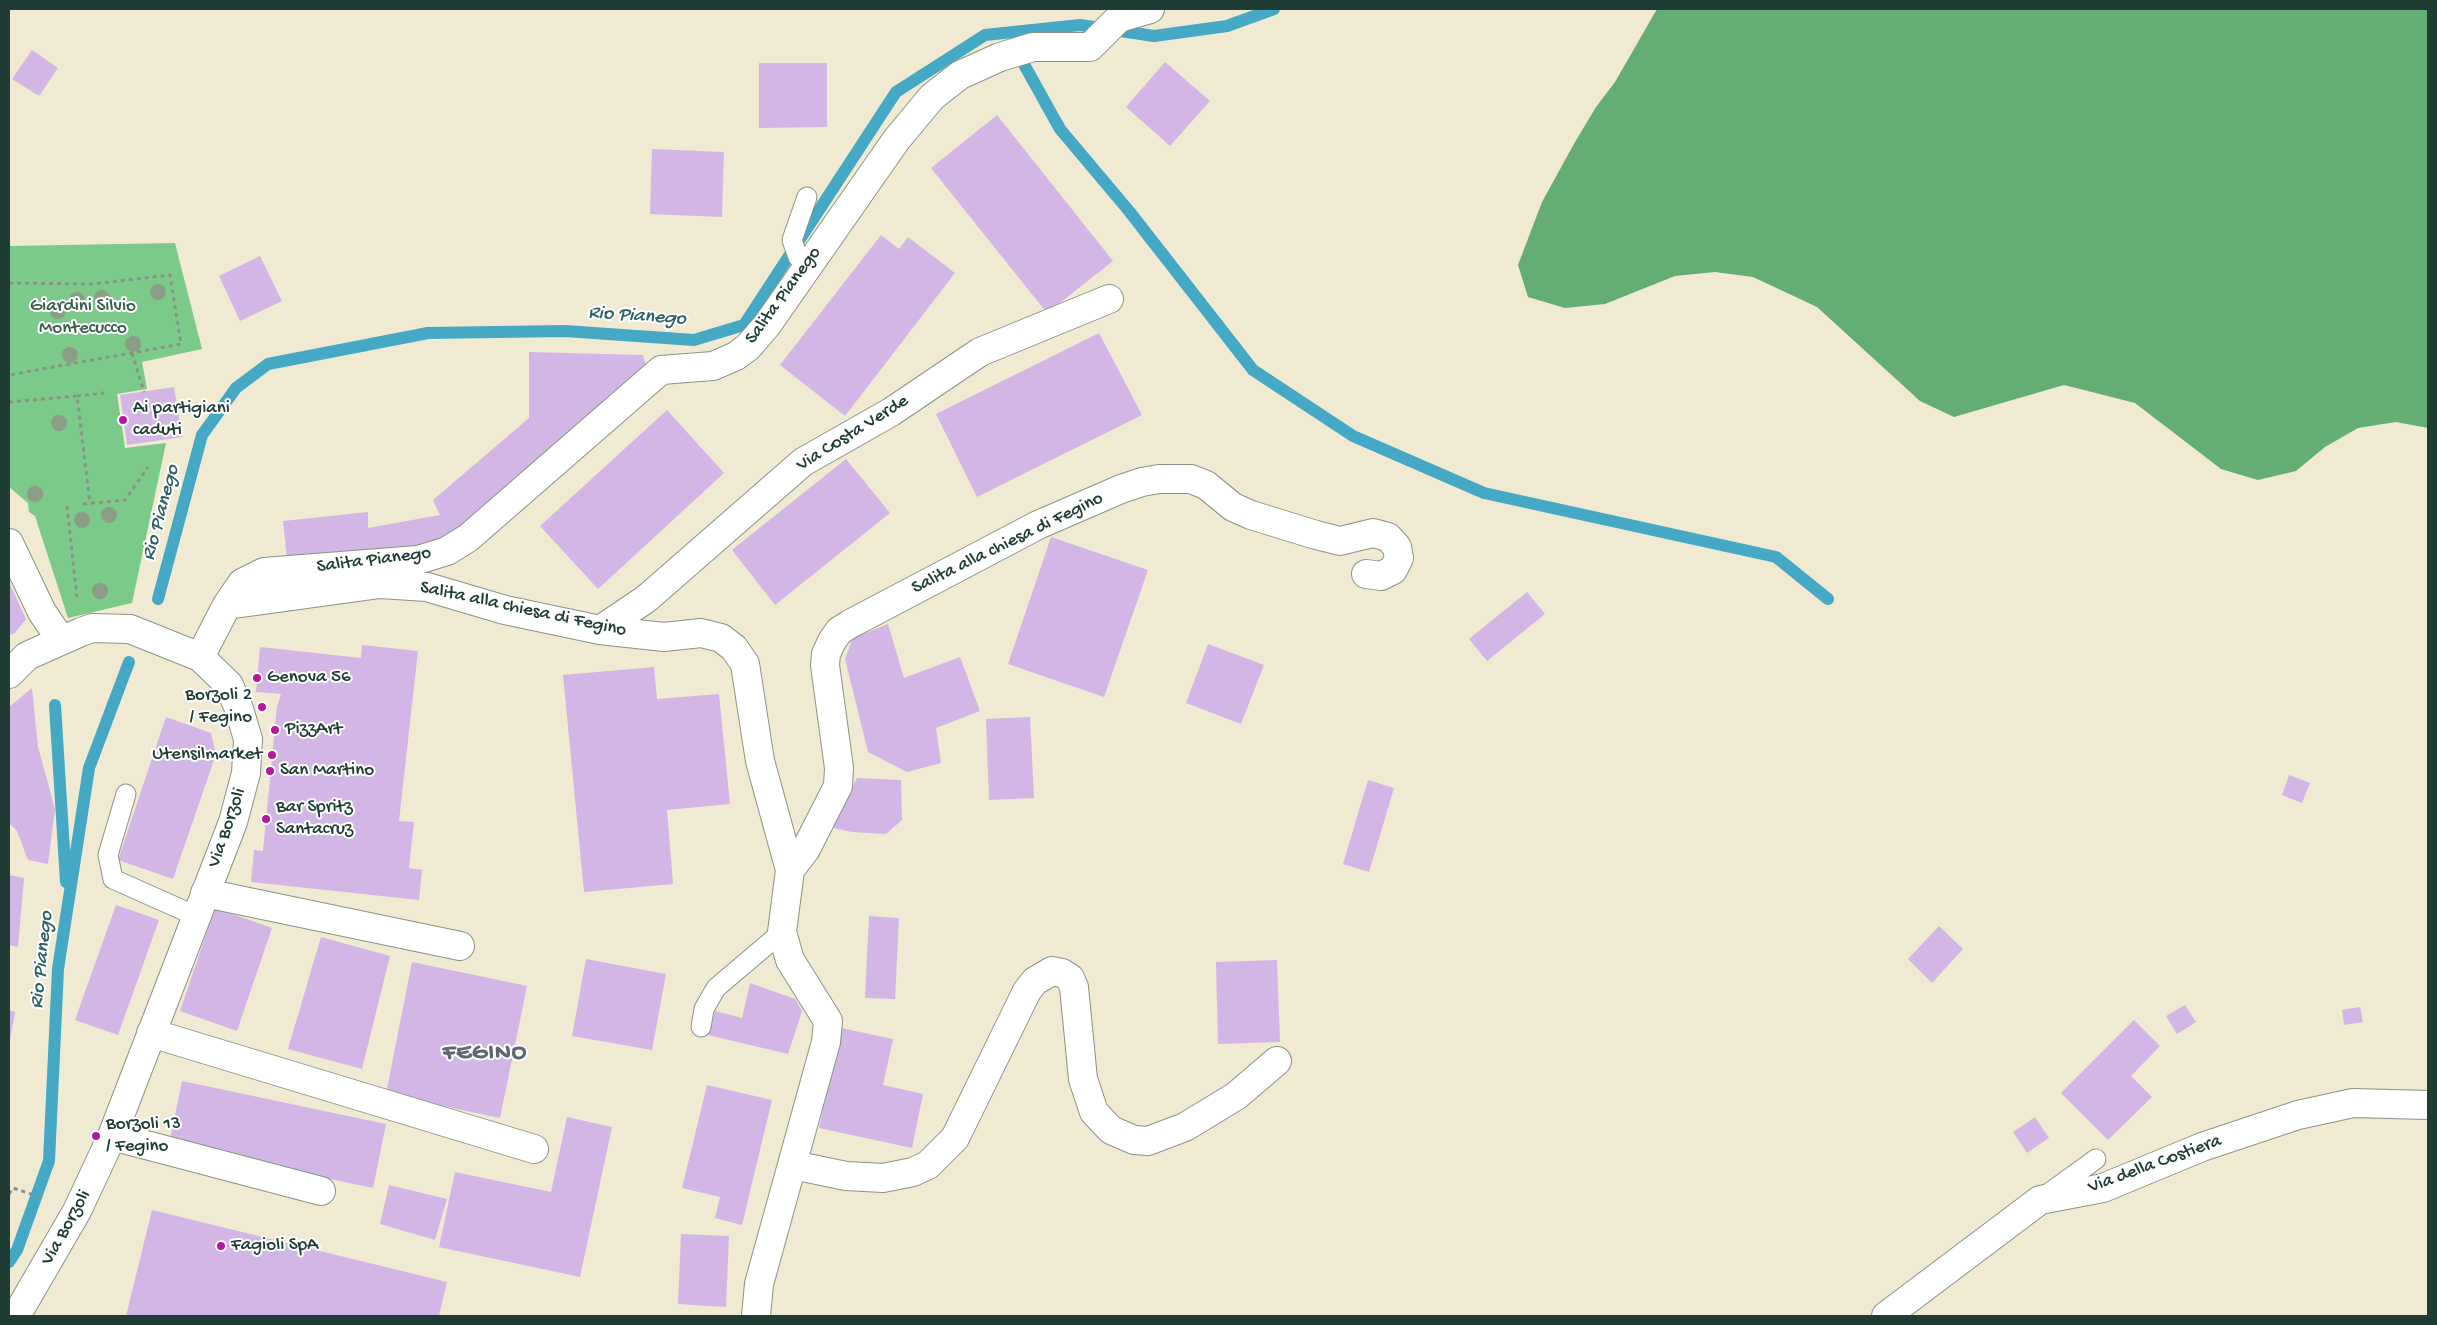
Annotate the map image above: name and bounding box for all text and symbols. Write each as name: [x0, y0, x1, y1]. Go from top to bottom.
street label: Salita Pianego: [741, 243, 827, 349]
park label: Giardini Silvio Montecucco: [30, 296, 136, 340]
water label: Rio Pianego: [587, 302, 687, 332]
street label: Via Costa Verde: [793, 390, 913, 478]
place label: Ai partigiani caduti: [133, 398, 230, 442]
marker: Ai partigiani caduti: [117, 414, 129, 426]
water label: Rio Pianego: [138, 463, 186, 563]
street label: Salita alla chiesa di Fegino: [909, 488, 1107, 600]
street label: Salita Pianego: [315, 543, 433, 579]
street label: Salita alla chiesa di Fegino: [418, 577, 628, 643]
place label: Genova 56: [267, 667, 351, 689]
marker: Genova 56: [251, 672, 263, 684]
place label: Borzoli 2 / Fegino: [185, 685, 252, 729]
marker: Borzoli 2 / Fegino: [256, 701, 268, 713]
place label: PizzArt: [285, 719, 342, 741]
marker: PizzArt: [269, 724, 281, 736]
place label: Utensilmarket: [152, 744, 262, 766]
marker: Utensilmarket: [266, 749, 278, 761]
place label: San Martino: [280, 760, 374, 782]
marker: San Martino: [264, 765, 276, 777]
street label: Via Borzoli: [204, 785, 252, 871]
place label: Bar Spritz Santacruz: [276, 797, 353, 841]
marker: Bar Spritz Santacruz: [260, 813, 272, 825]
water label: Rio Pianego: [26, 910, 60, 1010]
district label: FEGINO: [442, 1040, 528, 1068]
place label: Borzoli 13 / Fegino: [106, 1114, 181, 1158]
marker: Borzoli 13 / Fegino: [90, 1130, 102, 1142]
street label: Via della Costiera: [2085, 1130, 2225, 1200]
street label: Via Borzoli: [37, 1186, 97, 1270]
place label: Fagioli SpA: [231, 1235, 318, 1257]
marker: Fagioli SpA: [215, 1240, 227, 1252]

